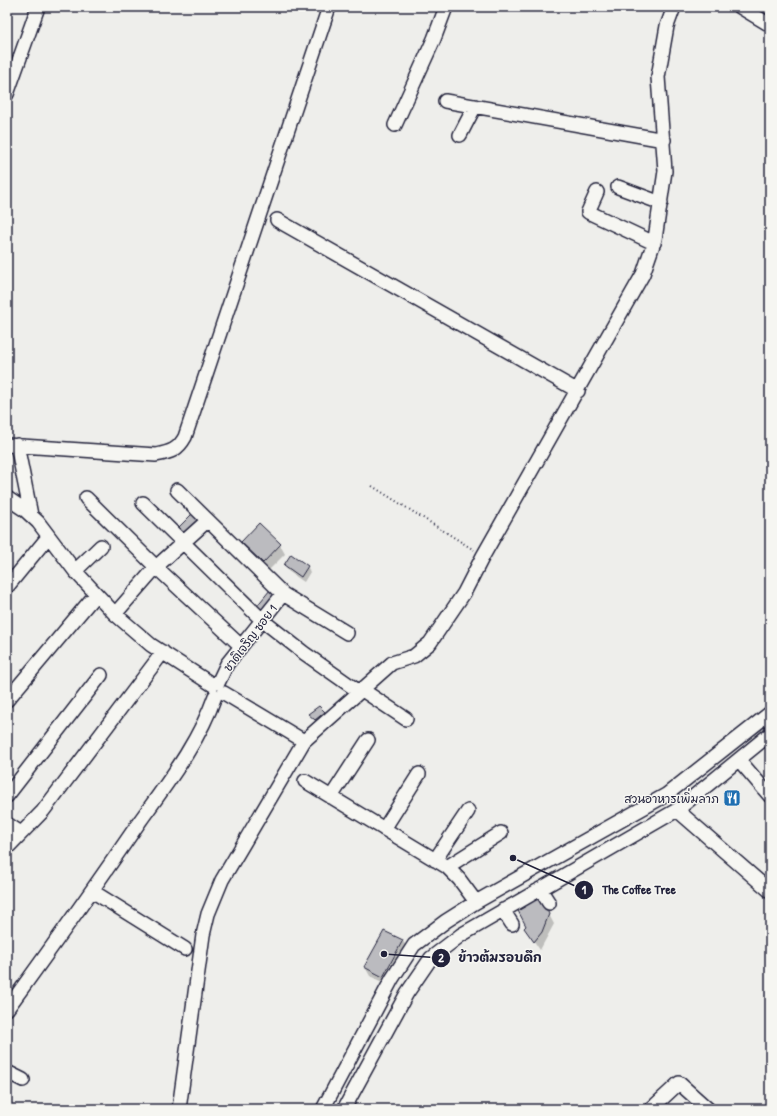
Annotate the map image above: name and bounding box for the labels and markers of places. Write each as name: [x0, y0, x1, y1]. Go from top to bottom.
place label: สวนอาหารเพิ่มลาภ: [624, 788, 719, 807]
restaurant icon: สวนอาหารเพิ่มลาภ: [722, 788, 742, 808]
callout: The Coffee Tree: [574, 877, 684, 902]
callout: ข้าวต้มรอบดึก: [431, 945, 550, 970]

